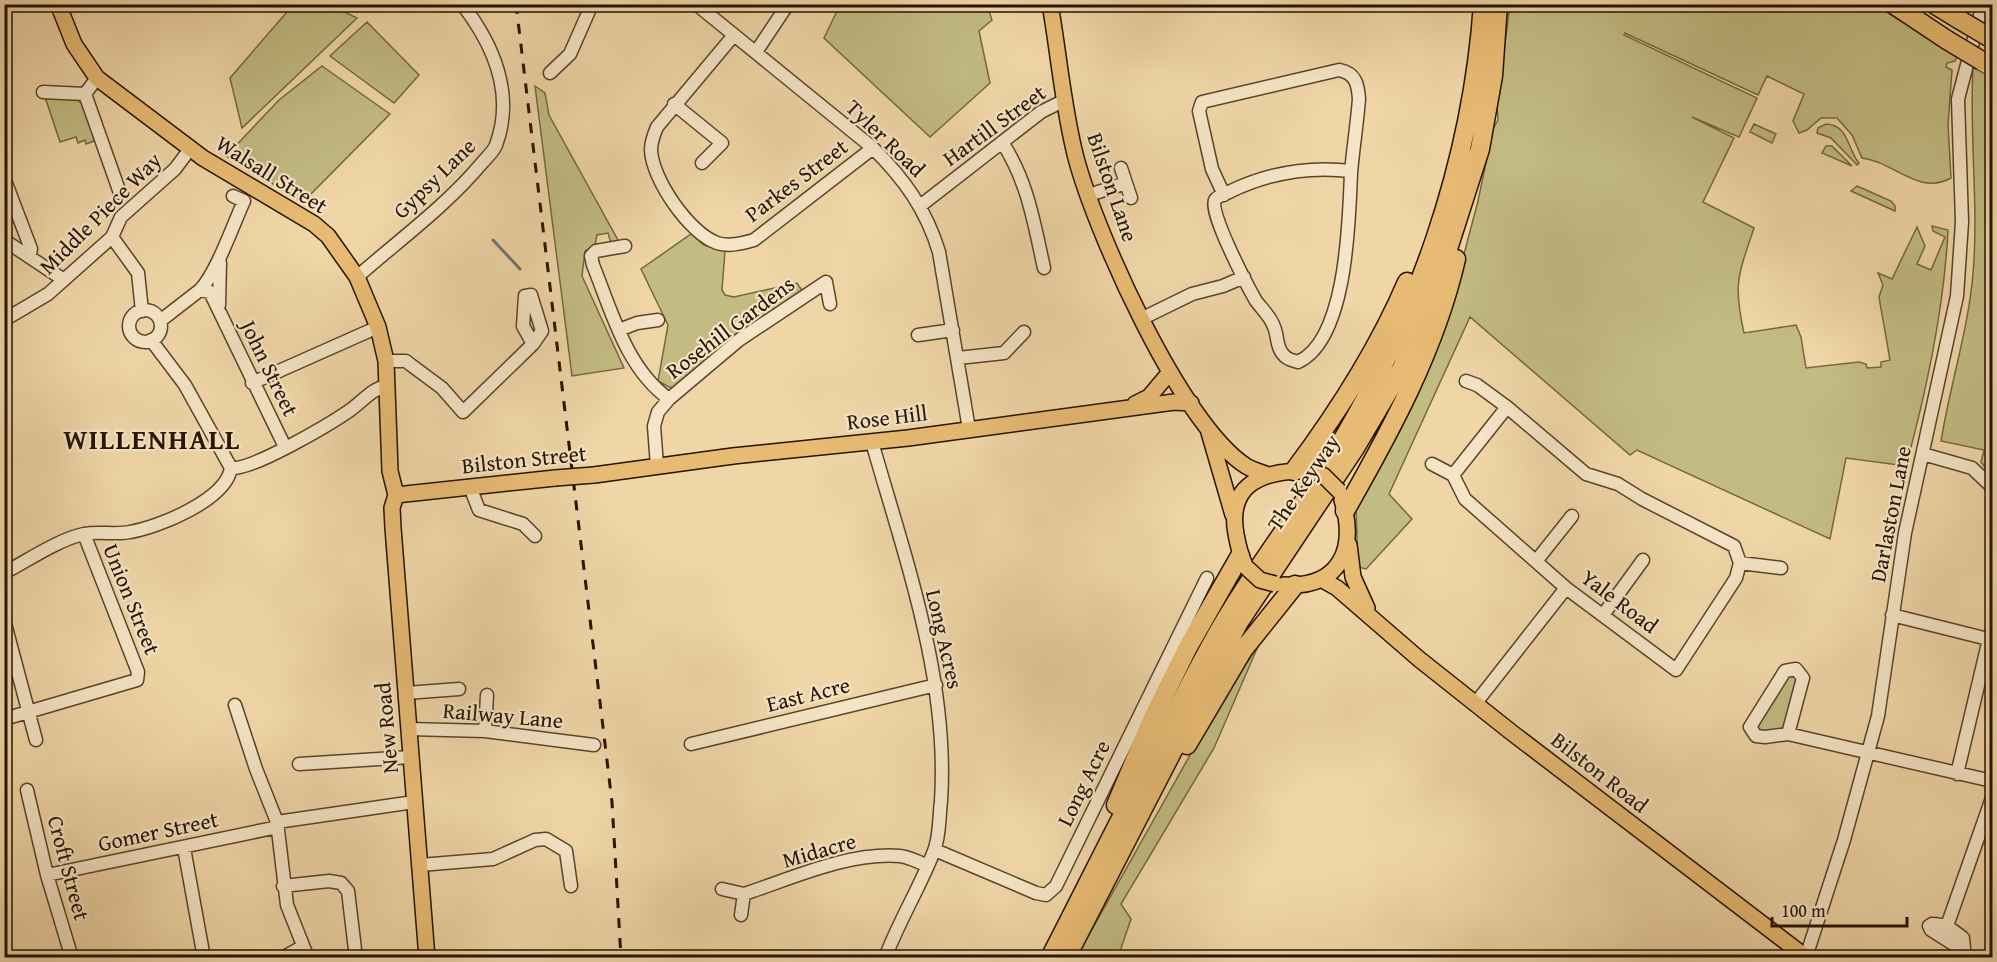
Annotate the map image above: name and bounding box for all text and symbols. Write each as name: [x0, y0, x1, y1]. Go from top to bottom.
street label: Hartill Street: [936, 76, 1052, 173]
street label: Tyler Road: [839, 92, 933, 184]
street label: Walsall Street: [210, 127, 334, 221]
street label: Bilston Lane: [1079, 128, 1147, 246]
street label: Gypsy Lane: [385, 130, 483, 226]
street label: Parkes Street: [738, 131, 854, 229]
street label: Middle Piece Way: [32, 145, 168, 281]
street label: Rosehill Gardens: [659, 268, 801, 386]
street label: John Street: [232, 312, 307, 422]
street label: Rose Hill: [845, 396, 929, 438]
district label: WILLENHALL: [63, 418, 241, 459]
street label: The Keyway: [1259, 427, 1347, 537]
street label: Bilston Street: [460, 437, 588, 481]
street label: Darlaston Lane: [1861, 443, 1919, 585]
street label: Union Street: [95, 539, 169, 659]
street label: Yale Road: [1575, 561, 1666, 641]
street label: Long Acres: [918, 586, 972, 692]
street label: East Acre: [763, 668, 853, 720]
street label: New Road: [366, 681, 406, 775]
street label: Railway Lane: [441, 694, 565, 736]
street label: Bilston Road: [1545, 724, 1656, 820]
street label: Long Acre: [1048, 735, 1118, 831]
street label: Gomer Street: [95, 803, 221, 859]
street label: Croft Street: [40, 812, 98, 924]
street label: Midacre: [778, 824, 860, 876]
scale bar: [1772, 890, 1907, 928]
text: 100 m: [1781, 897, 1826, 924]

